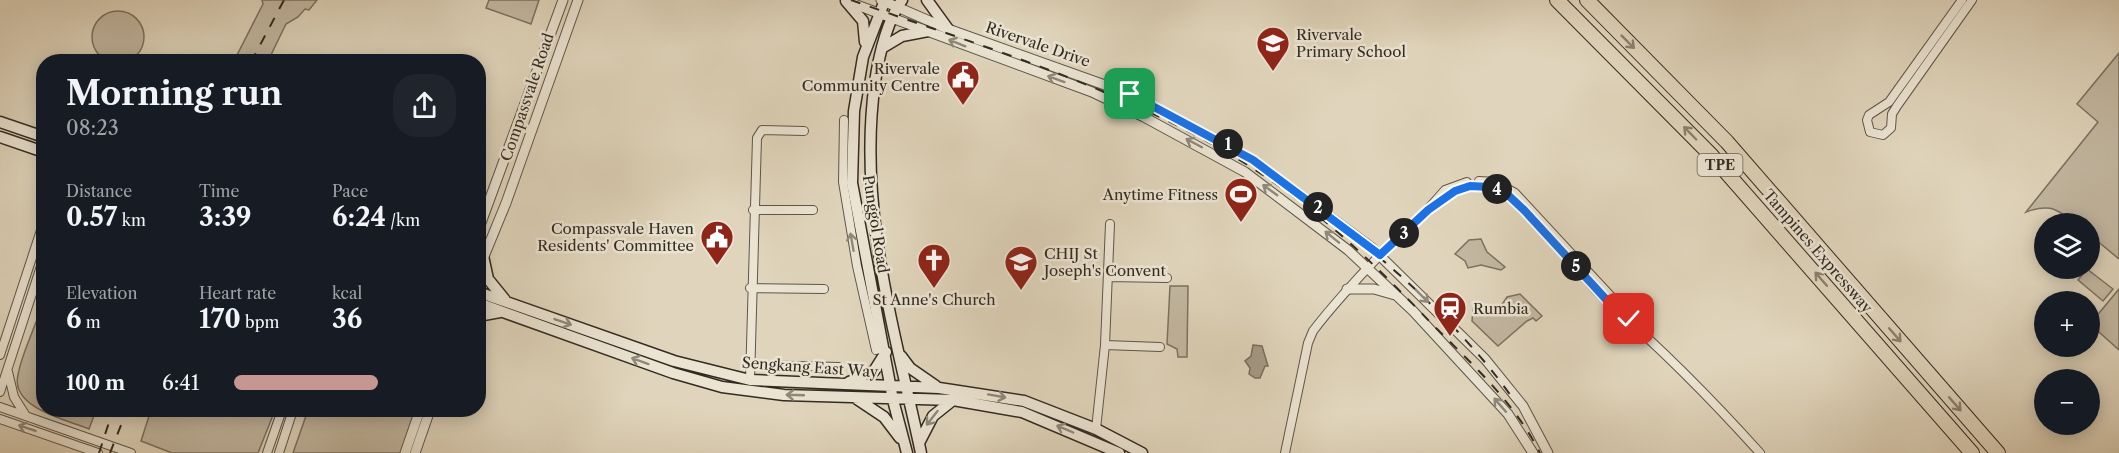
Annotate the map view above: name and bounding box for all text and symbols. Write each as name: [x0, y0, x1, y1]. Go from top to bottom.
street label: Rivervale Drive: [983, 17, 1093, 71]
school or university icon: Rivervale Primary School: [1255, 25, 1291, 72]
place label: Rivervale Primary School: [1296, 25, 1407, 61]
street label: Compassvale Road: [496, 30, 558, 164]
one-way arrow: [1621, 34, 1636, 49]
one-way arrow: [948, 37, 967, 48]
place label: Rivervale Community Centre: [802, 59, 940, 95]
public building icon: Rivervale Community Centre: [945, 59, 981, 106]
pin: [1104, 68, 1155, 119]
text: Morning run: [66, 73, 282, 114]
one-way arrow: [1047, 73, 1066, 84]
button: share: [393, 74, 456, 137]
icon: arrive: [1113, 77, 1146, 110]
text: 08:23: [66, 116, 119, 140]
one-way arrow: [1683, 126, 1698, 141]
pin: 1: [1213, 129, 1243, 159]
text: 1: [1224, 134, 1232, 154]
one-way arrow: [1186, 137, 1204, 148]
road number: TPE: [1698, 154, 1742, 176]
street label: Punggol Road: [859, 174, 893, 274]
pin: 4: [1482, 174, 1512, 204]
sports icon: Anytime Fitness: [1223, 176, 1259, 223]
text: 4: [1492, 179, 1502, 199]
text: Distance: [66, 181, 132, 201]
text: Time: [199, 181, 239, 201]
text: Pace: [332, 181, 368, 201]
one-way arrow: [1263, 184, 1279, 196]
place label: Anytime Fitness: [1102, 185, 1218, 204]
street label: Tampines Expressway: [1759, 185, 1877, 317]
pin: 2: [1303, 192, 1333, 222]
text: 2: [1313, 197, 1323, 217]
text: 0.57: [66, 201, 117, 233]
text: 3:39: [199, 201, 252, 233]
text: 6:24: [332, 201, 386, 233]
text: km: [117, 210, 146, 230]
text: /km: [386, 210, 420, 230]
map controls: [2034, 213, 2100, 435]
button: layers: [2034, 213, 2100, 279]
pin: 3: [1389, 218, 1419, 248]
place label: Compassvale Haven Residents' Committee: [537, 219, 695, 255]
public building icon: Compassvale Haven Residents' Committee: [699, 219, 735, 266]
text: 3: [1399, 223, 1409, 243]
one-way arrow: [1324, 230, 1340, 243]
one-way arrow: [847, 232, 858, 252]
church icon: St Anne's Church: [916, 242, 952, 289]
school or university icon: CHIJ St Joseph's Convent: [1003, 244, 1039, 291]
place label: CHIJ St Joseph's Convent: [1042, 244, 1167, 280]
pin: 5: [1561, 251, 1591, 281]
text: 5: [1572, 256, 1580, 276]
one-way arrow: [1814, 271, 1828, 287]
text: Elevation: [66, 283, 137, 303]
text: Heart rate: [199, 283, 276, 303]
text: kcal: [332, 283, 362, 303]
one-way arrow: [1414, 289, 1429, 304]
place label: St Anne's Church: [872, 290, 996, 309]
station icon: Rumbia: [1432, 290, 1468, 337]
button: +: [2034, 291, 2100, 357]
pin: [1603, 293, 1654, 344]
place label: Rumbia: [1473, 299, 1529, 318]
icon: check: [1612, 302, 1645, 335]
text: 6: [66, 303, 82, 335]
text: 170: [199, 303, 241, 335]
text: 36: [332, 303, 362, 335]
text: m: [82, 312, 101, 332]
text: bpm: [241, 312, 280, 332]
one-way arrow: [553, 317, 572, 328]
one-way arrow: [1888, 327, 1902, 342]
street label: Sengkang East Way: [741, 353, 879, 381]
one-way arrow: [631, 355, 650, 366]
button: −: [2034, 369, 2100, 435]
text: 100 m: [66, 371, 125, 395]
text: 6:41: [162, 371, 199, 395]
one-way arrow: [786, 390, 806, 401]
one-way arrow: [987, 391, 1006, 402]
one-way arrow: [1948, 396, 1962, 411]
one-way arrow: [1493, 398, 1507, 413]
one-way arrow: [926, 410, 939, 426]
one-way arrow: [18, 422, 37, 433]
one-way arrow: [1057, 423, 1075, 434]

